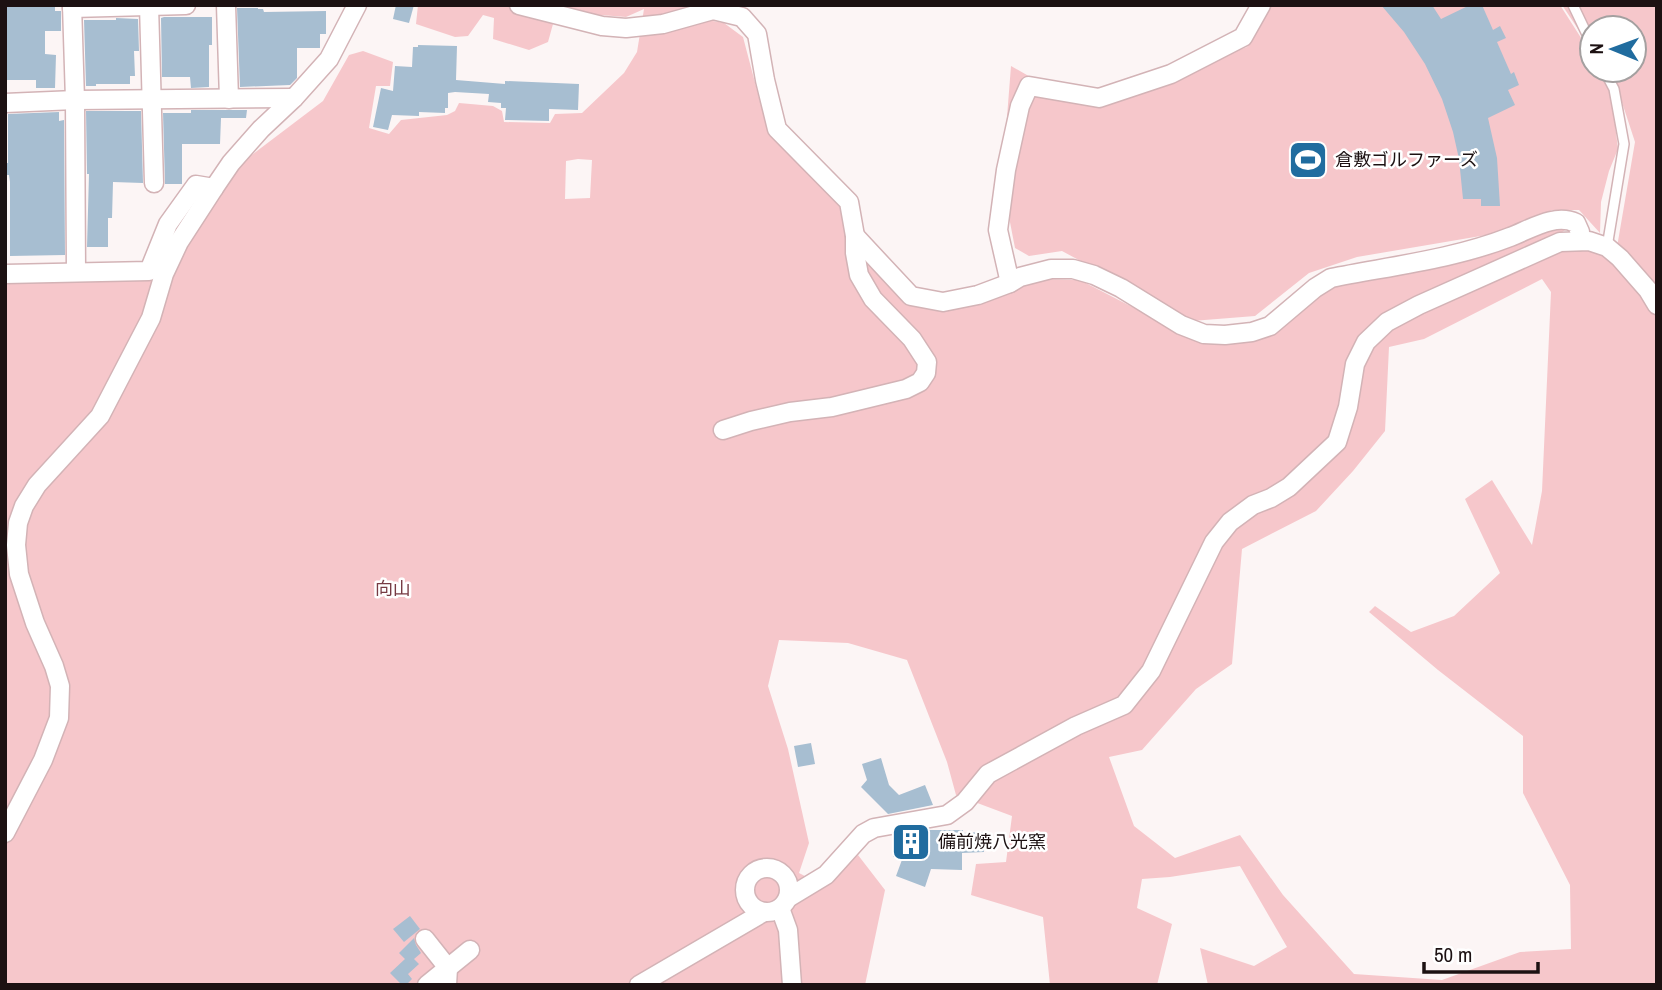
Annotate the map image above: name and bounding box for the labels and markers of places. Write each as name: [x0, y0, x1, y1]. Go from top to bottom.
sports icon: 倉敷ゴルファーズ: [1287, 139, 1329, 181]
place label: 倉敷ゴルファーズ: [1335, 147, 1478, 172]
building icon: 備前焼八光窯: [890, 821, 932, 863]
place label: 備前焼八光窯: [938, 829, 1046, 854]

